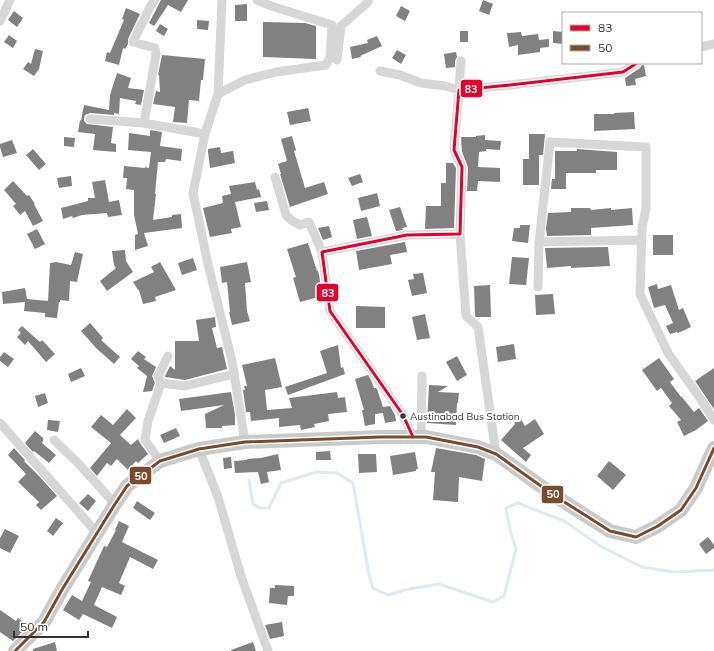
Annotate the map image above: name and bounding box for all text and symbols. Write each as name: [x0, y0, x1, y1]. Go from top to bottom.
legend: [562, 12, 702, 64]
text: 83: [598, 20, 612, 35]
text: 50: [598, 40, 612, 55]
line badge: 83: [460, 79, 483, 98]
text: 83: [464, 82, 478, 96]
line badge: 83: [316, 283, 339, 302]
text: 83: [321, 286, 335, 300]
place label: Austinabad Bus Station: [410, 410, 520, 423]
marker: Austinabad Bus Station: [398, 411, 408, 421]
line badge: 50: [129, 466, 152, 485]
text: 50: [134, 469, 148, 483]
line badge: 50: [541, 485, 564, 504]
text: 50: [546, 487, 560, 501]
scale bar: [14, 613, 88, 639]
text: 50 m: [20, 619, 48, 634]

